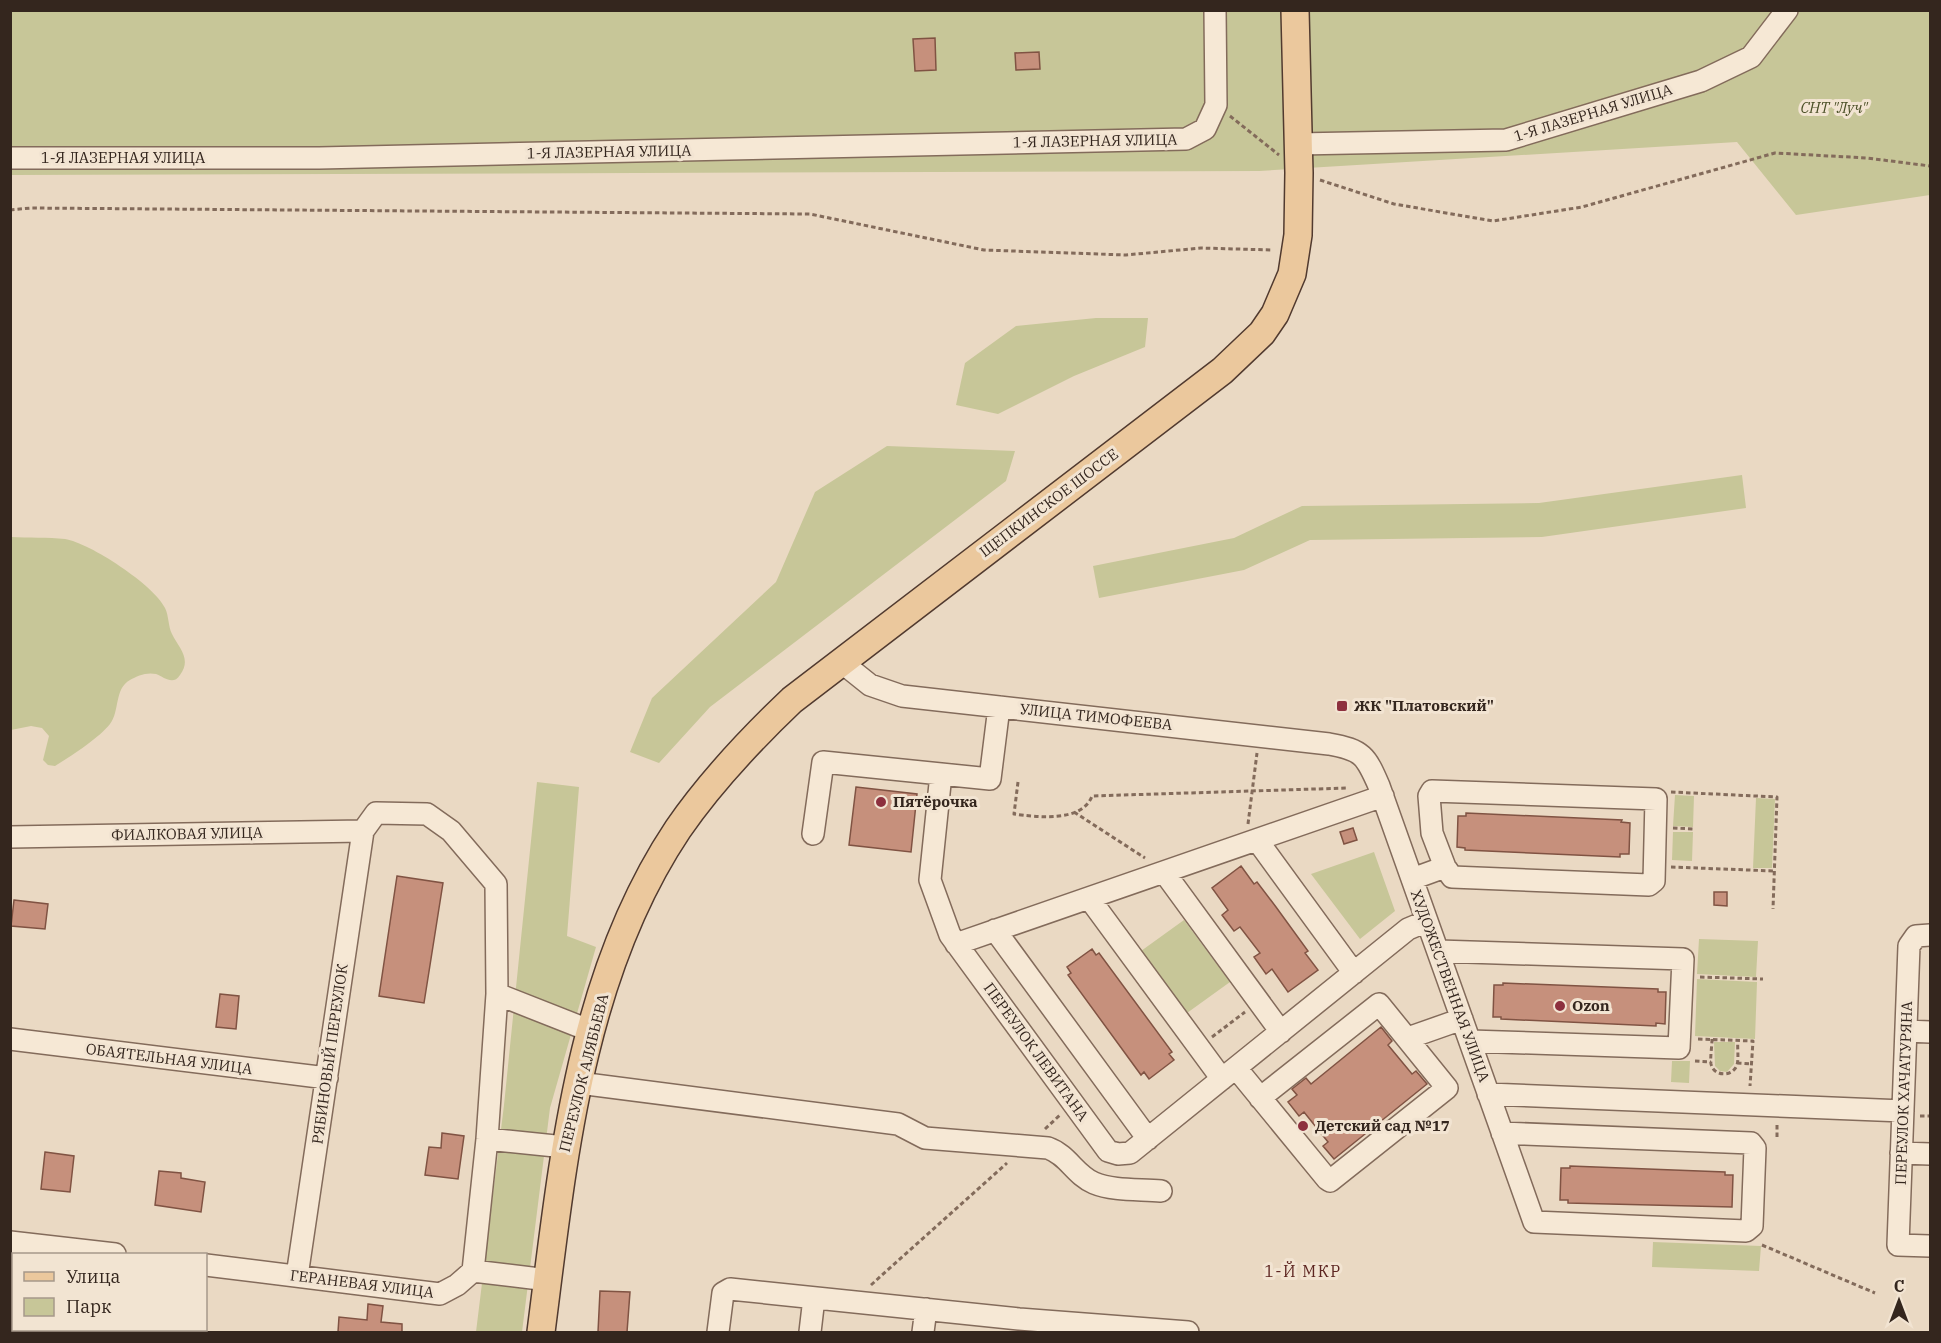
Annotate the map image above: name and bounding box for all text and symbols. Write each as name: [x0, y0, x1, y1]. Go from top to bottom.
street label: 1-Я ЛАЗЕРНАЯ УЛИЦА: [1511, 79, 1675, 146]
park label: СНТ "Луч": [1801, 98, 1869, 117]
street label: 1-Я ЛАЗЕРНАЯ УЛИЦА: [1012, 130, 1178, 151]
street label: 1-Я ЛАЗЕРНАЯ УЛИЦА: [526, 141, 692, 162]
street label: 1-Я ЛАЗЕРНАЯ УЛИЦА: [41, 148, 206, 167]
street label: ЩЕПКИНСКОЕ ШОССЕ: [975, 444, 1122, 561]
place label: ЖК "Платовский": [1354, 696, 1494, 715]
street label: УЛИЦА ТИМОФЕЕВА: [1019, 699, 1174, 734]
marker: ЖК "Платовский": [1335, 699, 1349, 713]
place label: Пятёрочка: [893, 792, 978, 811]
marker: Пятёрочка: [874, 795, 888, 809]
street label: ФИАЛКОВАЯ УЛИЦА: [111, 823, 264, 844]
street label: ХУДОЖЕСТВЕННАЯ УЛИЦА: [1407, 887, 1494, 1085]
street label: РЯБИНОВЫЙ ПЕРЕУЛОК: [307, 962, 352, 1145]
street label: ПЕРЕУЛОК ЛЕВИТАНА: [980, 979, 1093, 1125]
street label: ПЕРЕУЛОК АЛЯБЬЕВА: [555, 991, 613, 1154]
place label: Ozon: [1572, 996, 1610, 1015]
marker: Ozon: [1553, 999, 1567, 1013]
street label: ПЕРЕУЛОК ХАЧАТУРЯНА: [1891, 1000, 1916, 1185]
street label: ОБАЯТЕЛЬНАЯ УЛИЦА: [85, 1039, 254, 1078]
place label: Детский сад №17: [1315, 1116, 1450, 1135]
marker: Детский сад №17: [1296, 1119, 1310, 1133]
legend: [12, 1253, 207, 1331]
district label: 1-Й МКР: [1264, 1261, 1342, 1281]
text: Улица: [66, 1265, 121, 1288]
street label: ГЕРАНЕВАЯ УЛИЦА: [289, 1265, 436, 1302]
north arrow: [1869, 1271, 1929, 1331]
text: С: [1894, 1276, 1904, 1296]
text: Парк: [66, 1295, 112, 1318]

